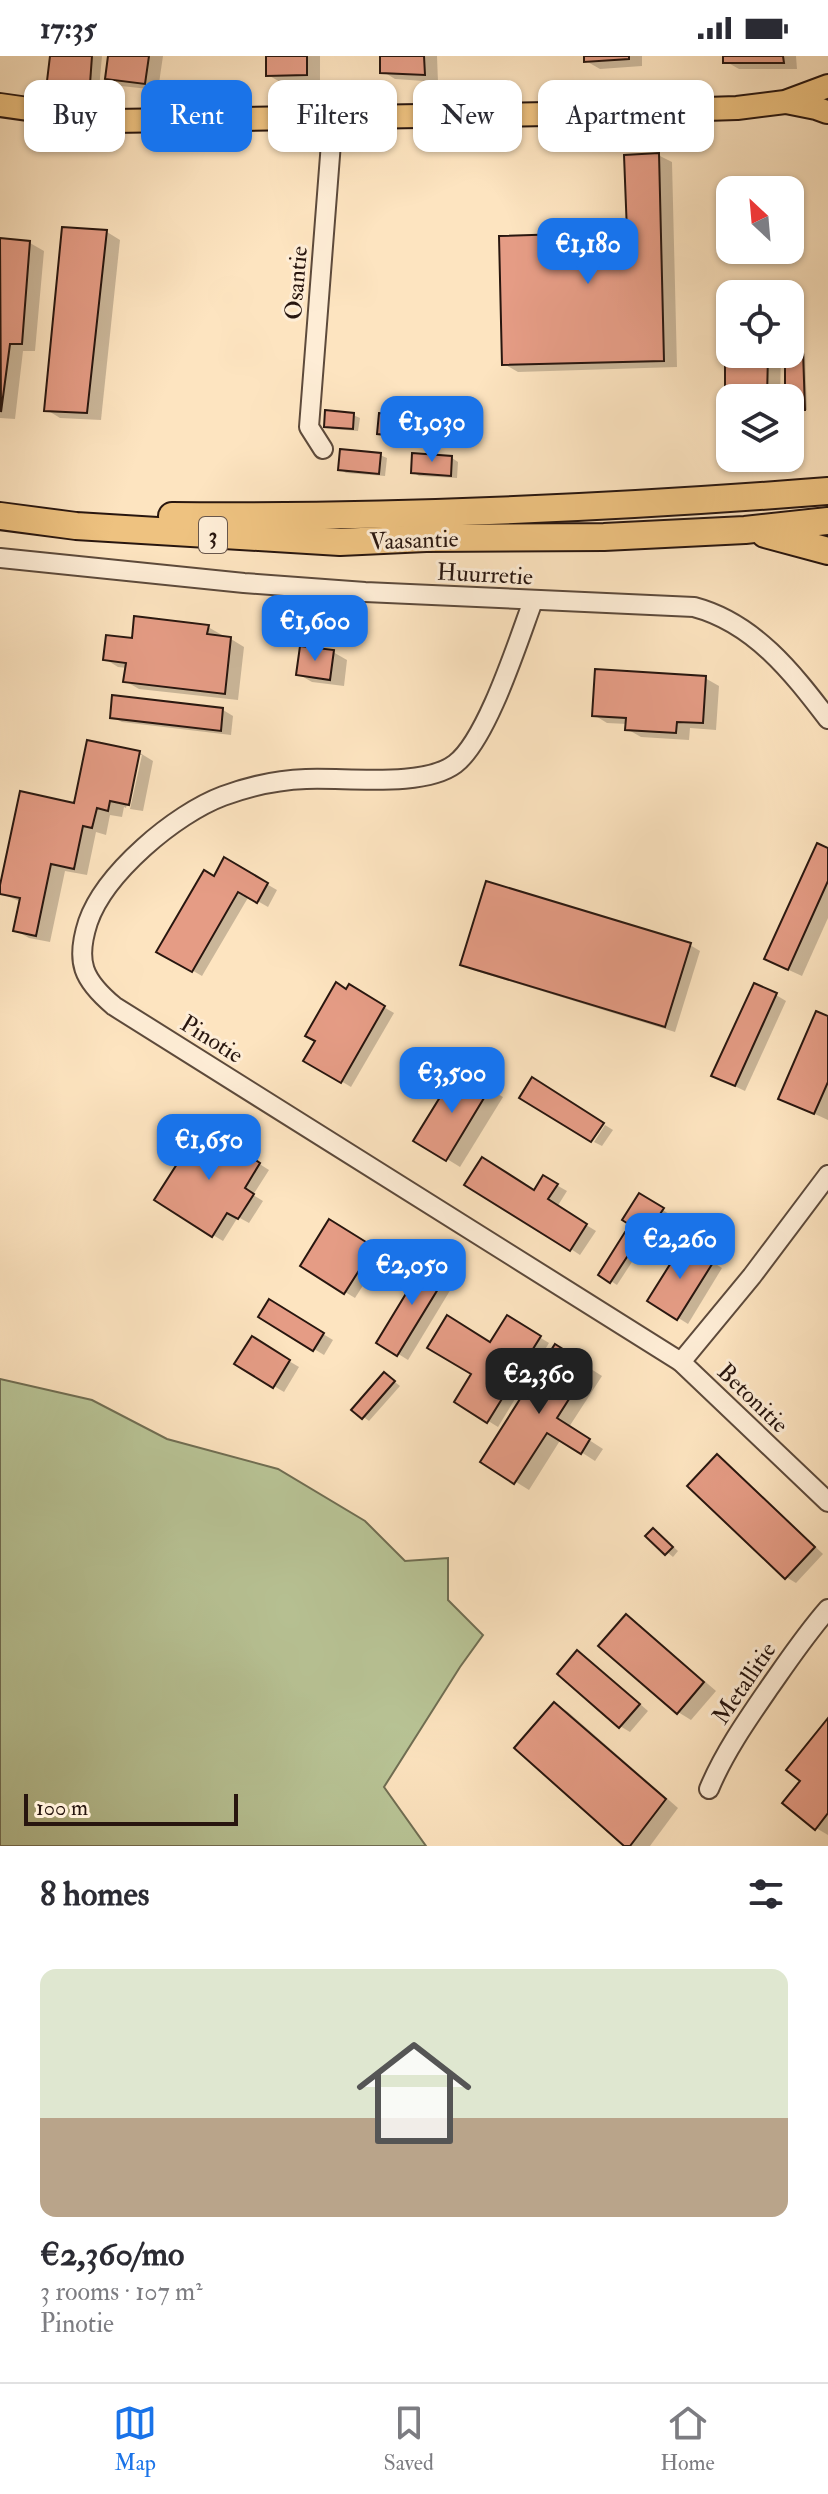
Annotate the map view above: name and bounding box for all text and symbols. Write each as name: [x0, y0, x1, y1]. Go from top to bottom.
text: 17:35: [40, 10, 97, 47]
chip: Buy: [24, 80, 125, 152]
chip: Rent: [141, 80, 252, 152]
chip: Filters: [268, 80, 397, 152]
chip: New: [413, 80, 522, 152]
chip: Apartment: [538, 80, 714, 152]
north arrow: [716, 176, 804, 264]
map controls: [716, 176, 804, 472]
pin: €1,180: [523, 218, 653, 286]
text: €1,180: [555, 228, 621, 260]
street label: Osantie: [278, 245, 315, 321]
button: locate: [716, 280, 804, 368]
button: layers: [716, 384, 804, 472]
pin: €1,030: [367, 396, 497, 464]
text: €1,030: [398, 406, 466, 438]
road number: 3: [199, 517, 227, 553]
street label: Vaasantie: [369, 523, 459, 558]
street label: Huurretie: [436, 557, 534, 592]
pin: €1,600: [250, 595, 380, 663]
text: €1,600: [280, 605, 350, 637]
street label: Pinotie: [175, 1008, 249, 1071]
pin: €3,500: [387, 1047, 517, 1115]
text: €3,500: [418, 1057, 486, 1089]
pin: €1,650: [144, 1114, 274, 1182]
text: €1,650: [175, 1124, 243, 1156]
pin: €2,260: [615, 1213, 745, 1281]
text: €2,260: [643, 1223, 717, 1255]
pin: €2,050: [347, 1239, 477, 1307]
text: €2,050: [376, 1249, 448, 1281]
pin: €2,360: [474, 1348, 604, 1416]
street label: Betonitie: [710, 1357, 795, 1440]
text: €2,360: [504, 1358, 574, 1390]
street label: Metallitie: [706, 1636, 783, 1731]
scale bar: [24, 1790, 238, 1826]
text: 100 m: [36, 1794, 88, 1822]
icon: filters: [744, 1872, 788, 1916]
text: 8 homes: [40, 1873, 149, 1916]
icon: home: [342, 2021, 486, 2165]
text: €2,360/mo: [40, 2233, 184, 2276]
text: 3 rooms · 107 m²: [40, 2276, 203, 2308]
text: Pinotie: [40, 2308, 114, 2340]
tab: Map: [113, 2401, 157, 2477]
tab: Saved: [384, 2401, 434, 2477]
tab: Home: [660, 2401, 715, 2477]

